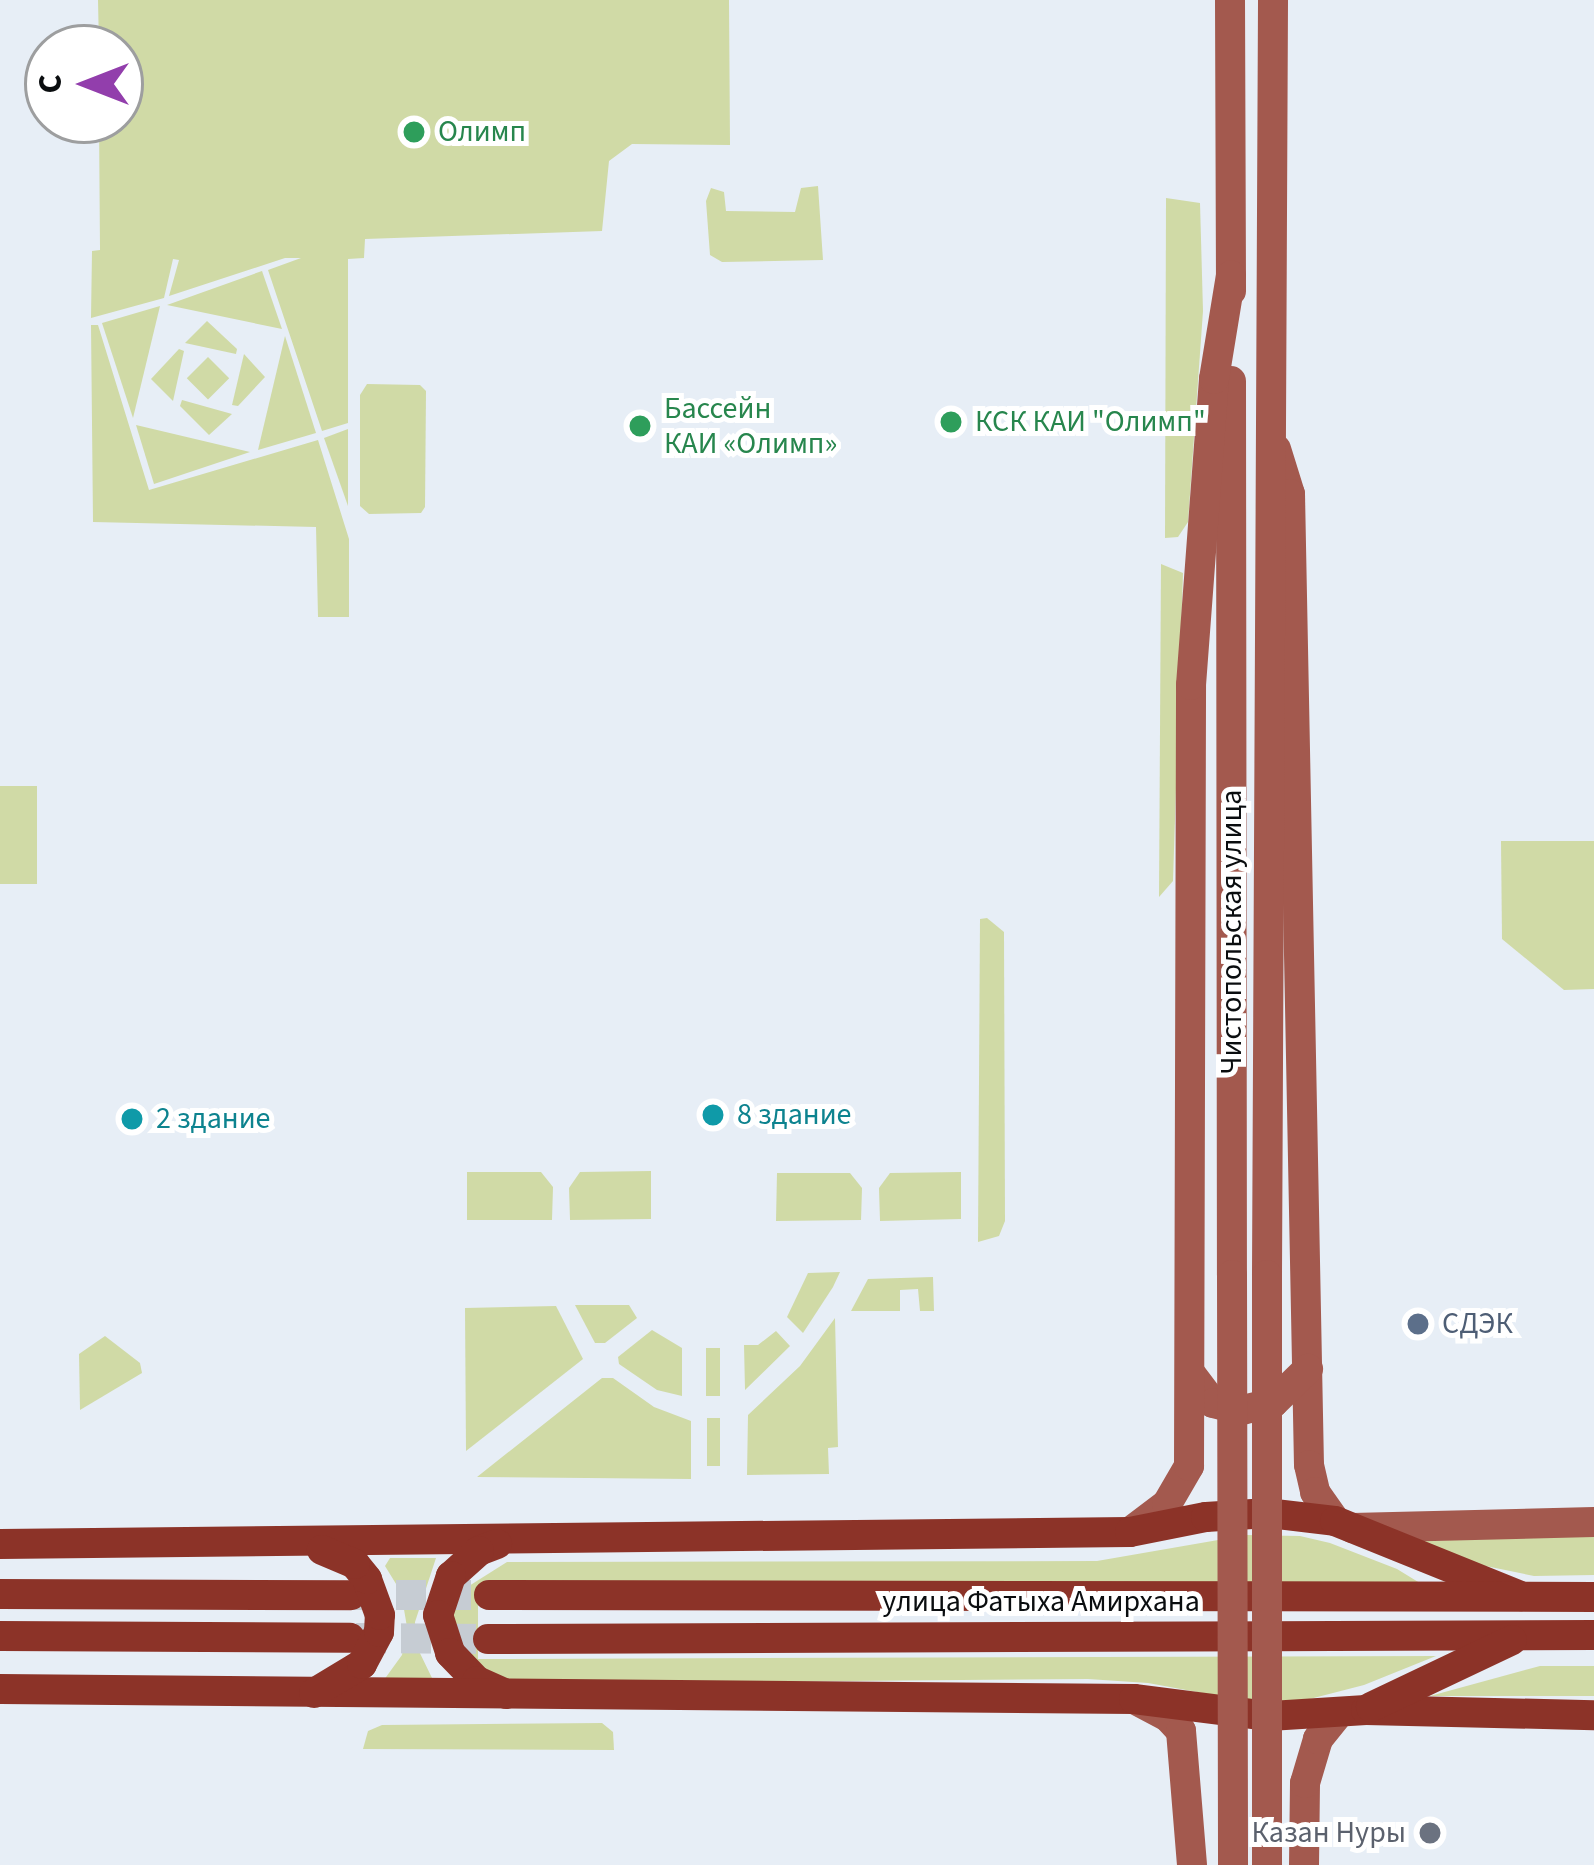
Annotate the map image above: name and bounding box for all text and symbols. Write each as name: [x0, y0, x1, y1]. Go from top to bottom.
north arrow: [24, 24, 144, 144]
text: С: [27, 74, 74, 94]
place label: Олимп: [438, 114, 526, 150]
marker: Олимп: [401, 119, 427, 145]
place label: Бассейн КАИ «Олимп»: [664, 391, 837, 462]
place label: КСК КАИ "Олимп": [975, 404, 1206, 440]
marker: КСК КАИ "Олимп": [938, 409, 964, 435]
marker: Бассейн КАИ «Олимп»: [627, 413, 653, 439]
street label: Чистопольская улица: [1214, 790, 1250, 1074]
place label: 8 здание: [737, 1097, 852, 1133]
place label: 2 здание: [156, 1101, 271, 1137]
marker: 8 здание: [700, 1102, 726, 1128]
marker: 2 здание: [119, 1106, 145, 1132]
place label: СДЭК: [1442, 1306, 1513, 1342]
marker: СДЭК: [1405, 1311, 1431, 1337]
street label: улица Фатыха Амирхана: [882, 1584, 1200, 1620]
place label: Казан Нуры: [1251, 1815, 1406, 1851]
marker: Казан Нуры: [1417, 1820, 1443, 1846]

